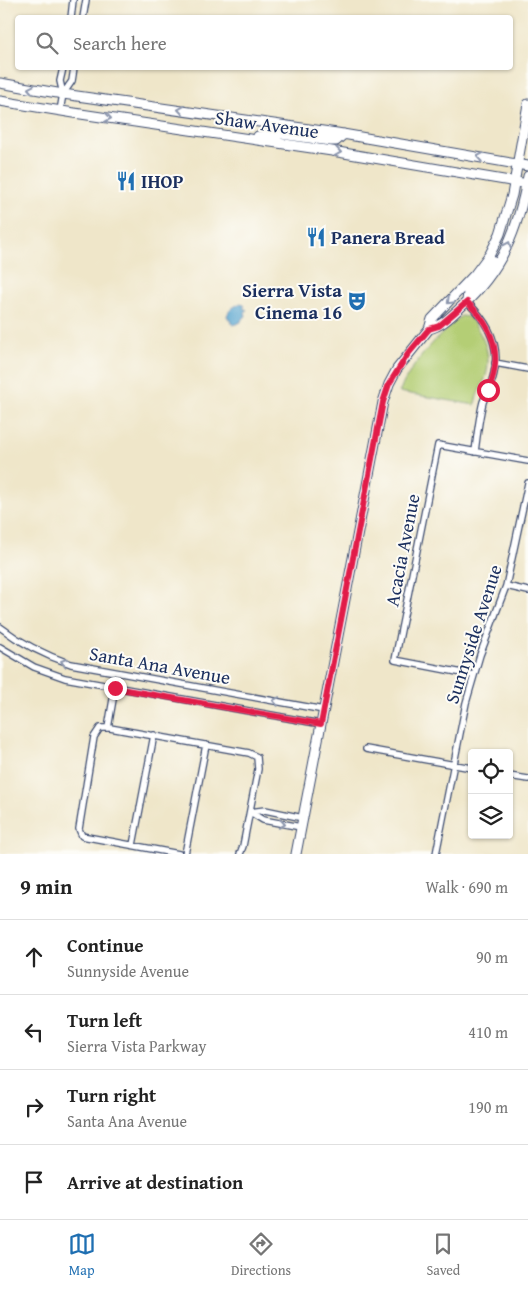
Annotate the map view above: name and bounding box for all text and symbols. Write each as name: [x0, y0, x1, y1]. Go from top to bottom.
search box: [15, 15, 513, 70]
icon: search: [33, 29, 61, 57]
text: Search here: [73, 29, 167, 57]
one-way arrow: [27, 84, 36, 94]
street label: Shaw Avenue: [213, 103, 321, 145]
one-way arrow: [177, 105, 185, 116]
one-way arrow: [104, 112, 112, 123]
one-way arrow: [334, 146, 342, 156]
one-way arrow: [476, 153, 484, 163]
place label: IHOP: [141, 167, 184, 195]
restaurant icon: IHOP: [115, 170, 137, 192]
place label: Panera Bread: [331, 223, 445, 251]
restaurant icon: Panera Bread: [305, 226, 327, 248]
one-way arrow: [502, 241, 512, 250]
place label: Sierra Vista Cinema 16: [242, 276, 342, 326]
theatre icon: Sierra Vista Cinema 16: [346, 290, 368, 312]
one-way arrow: [447, 295, 456, 304]
route start: [477, 379, 500, 402]
street label: Acacia Avenue: [377, 491, 427, 609]
street label: Sunnyside Avenue: [437, 561, 509, 707]
street label: Santa Ana Avenue: [87, 639, 233, 691]
one-way arrow: [61, 657, 69, 667]
route end: [104, 677, 127, 700]
one-way arrow: [271, 697, 280, 707]
map controls: [468, 749, 513, 839]
button: locate: [468, 749, 513, 794]
button: layers: [468, 794, 513, 839]
one-way arrow: [278, 818, 287, 828]
text: 9 min: [20, 871, 72, 902]
text: Walk · 690 m: [425, 875, 508, 899]
text: Continue: [67, 931, 144, 959]
icon: ahead: [20, 943, 48, 971]
text: 90 m: [476, 945, 508, 969]
text: Sunnyside Avenue: [67, 959, 189, 983]
text: Turn left: [67, 1006, 142, 1034]
icon: left: [20, 1018, 48, 1046]
text: 410 m: [468, 1020, 508, 1044]
text: Sierra Vista Parkway: [67, 1034, 207, 1058]
text: Turn right: [67, 1081, 156, 1109]
icon: right: [20, 1093, 48, 1121]
text: 190 m: [468, 1095, 508, 1119]
text: Santa Ana Avenue: [67, 1109, 187, 1133]
icon: arrive: [20, 1168, 48, 1196]
text: Arrive at destination: [67, 1168, 243, 1196]
tab: Map: [68, 1230, 96, 1280]
tab: Directions: [231, 1230, 291, 1280]
tab: Saved: [426, 1230, 460, 1280]

